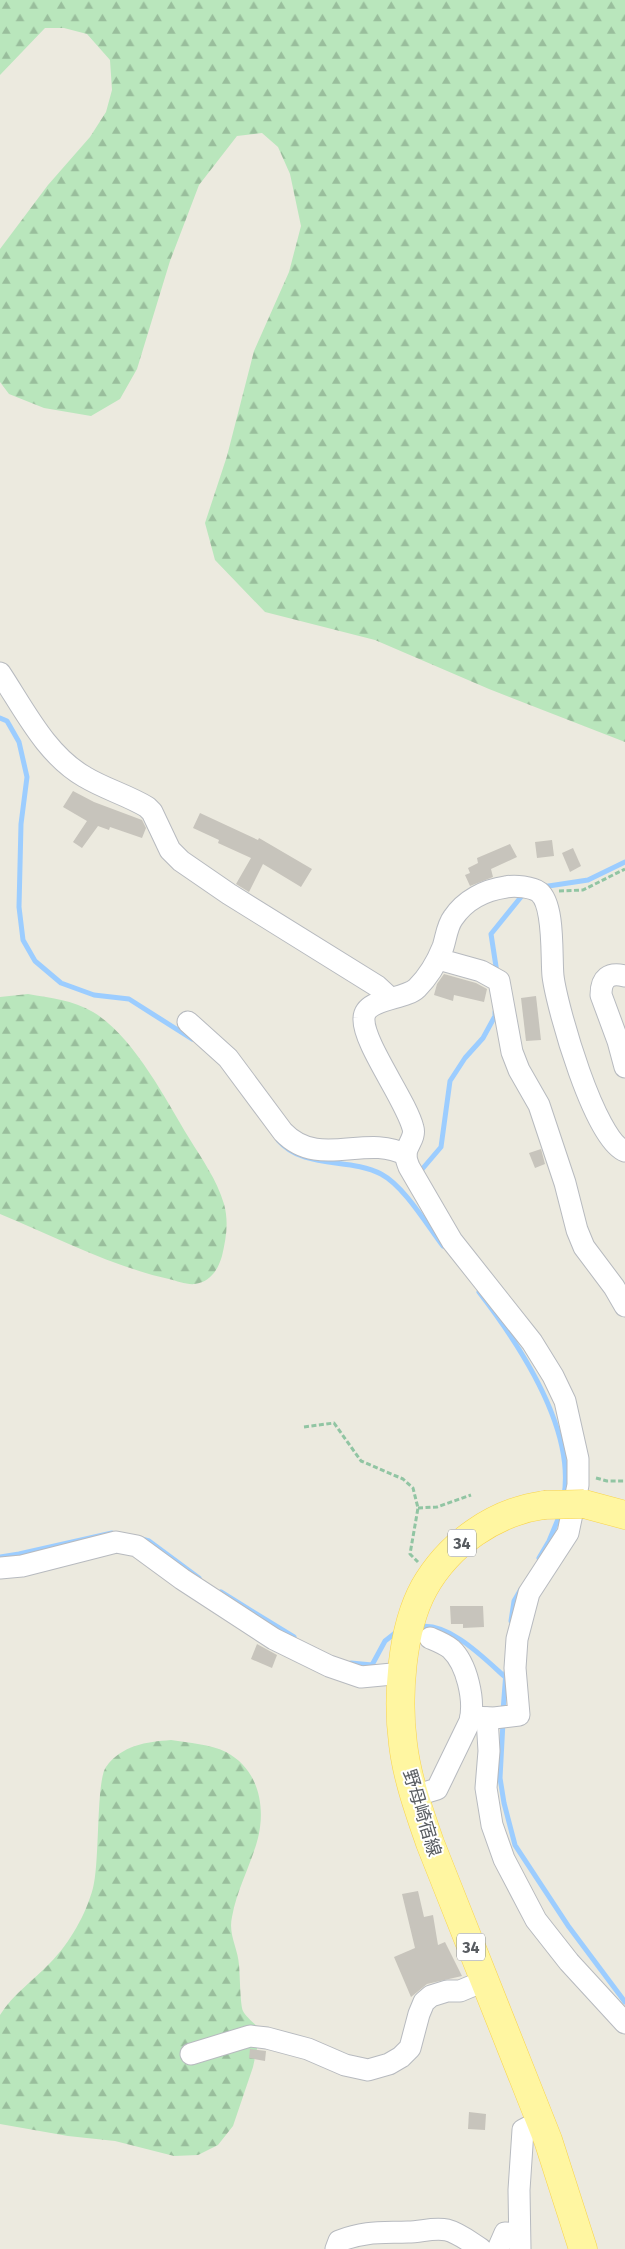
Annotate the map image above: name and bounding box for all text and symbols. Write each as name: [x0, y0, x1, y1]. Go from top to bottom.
road number: 34: [448, 1530, 476, 1556]
street label: 野母崎宿線: [398, 1767, 446, 1859]
road number: 34: [457, 1934, 485, 1960]

